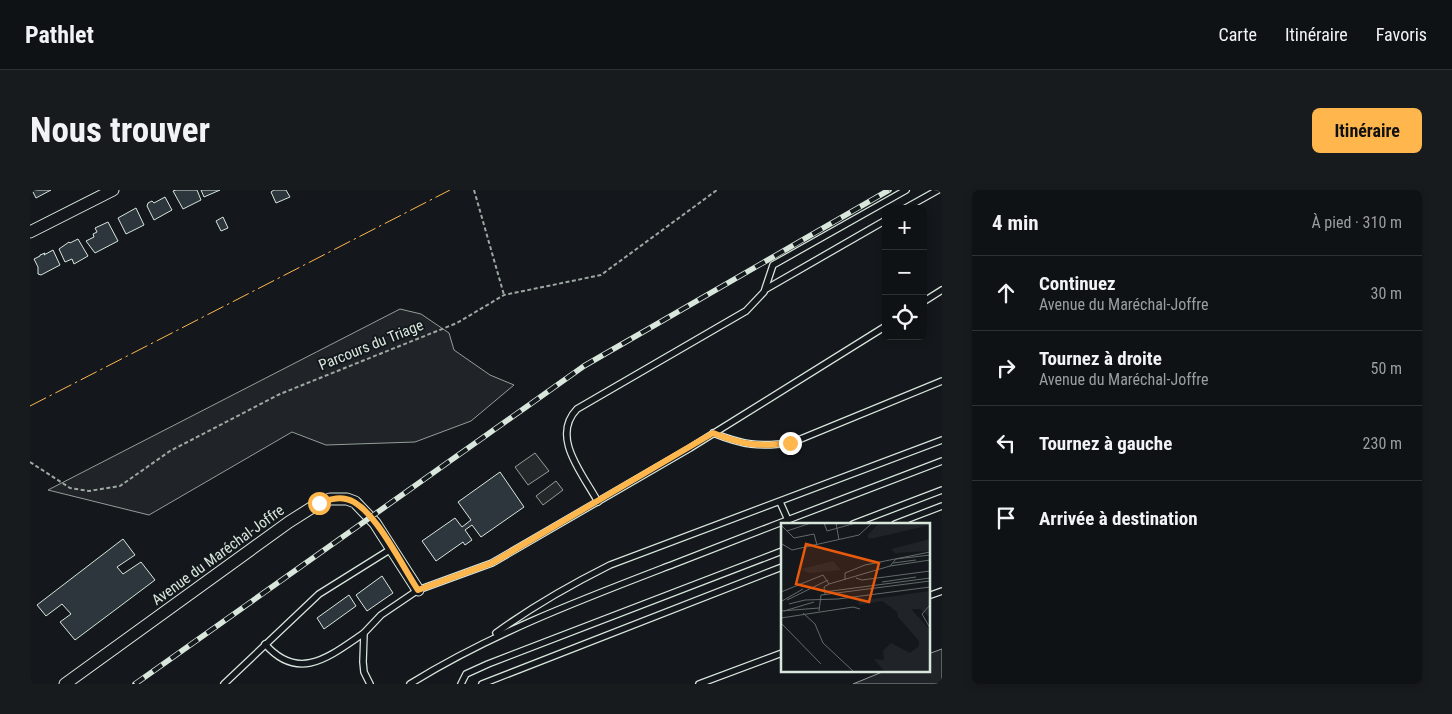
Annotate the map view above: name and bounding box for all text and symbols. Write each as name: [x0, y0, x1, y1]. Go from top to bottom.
text: Pathlet: [25, 21, 94, 49]
text: Carte: [1218, 24, 1257, 45]
text: Itinéraire: [1285, 24, 1348, 45]
text: Favoris: [1376, 24, 1427, 45]
button: Itinéraire: [1312, 108, 1422, 153]
text: Nous trouver: [30, 110, 210, 151]
map controls: [882, 205, 927, 340]
button: +: [882, 205, 927, 250]
text: 4 min: [992, 211, 1039, 235]
text: À pied · 310 m: [1311, 213, 1402, 232]
button: −: [882, 250, 927, 295]
text: Continuez: [1039, 272, 1116, 295]
icon: ahead: [992, 279, 1020, 307]
text: 30 m: [1370, 284, 1402, 303]
button: locate: [882, 295, 927, 340]
text: Avenue du Maréchal-Joffre: [1039, 295, 1209, 314]
street label: Parcours du Triage: [316, 316, 426, 374]
text: Tournez à droite: [1039, 347, 1162, 370]
icon: right: [992, 354, 1020, 382]
text: 50 m: [1370, 359, 1402, 378]
text: Avenue du Maréchal-Joffre: [1039, 370, 1209, 389]
icon: left: [992, 429, 1020, 457]
route end: [779, 432, 802, 455]
text: Tournez à gauche: [1039, 432, 1172, 455]
text: 230 m: [1363, 434, 1402, 453]
route start: [308, 492, 331, 515]
street label: Avenue du Maréchal-Joffre: [148, 501, 288, 609]
icon: arrive: [992, 504, 1020, 532]
text: Arrivée à destination: [1039, 507, 1198, 530]
inset map: [781, 523, 929, 672]

